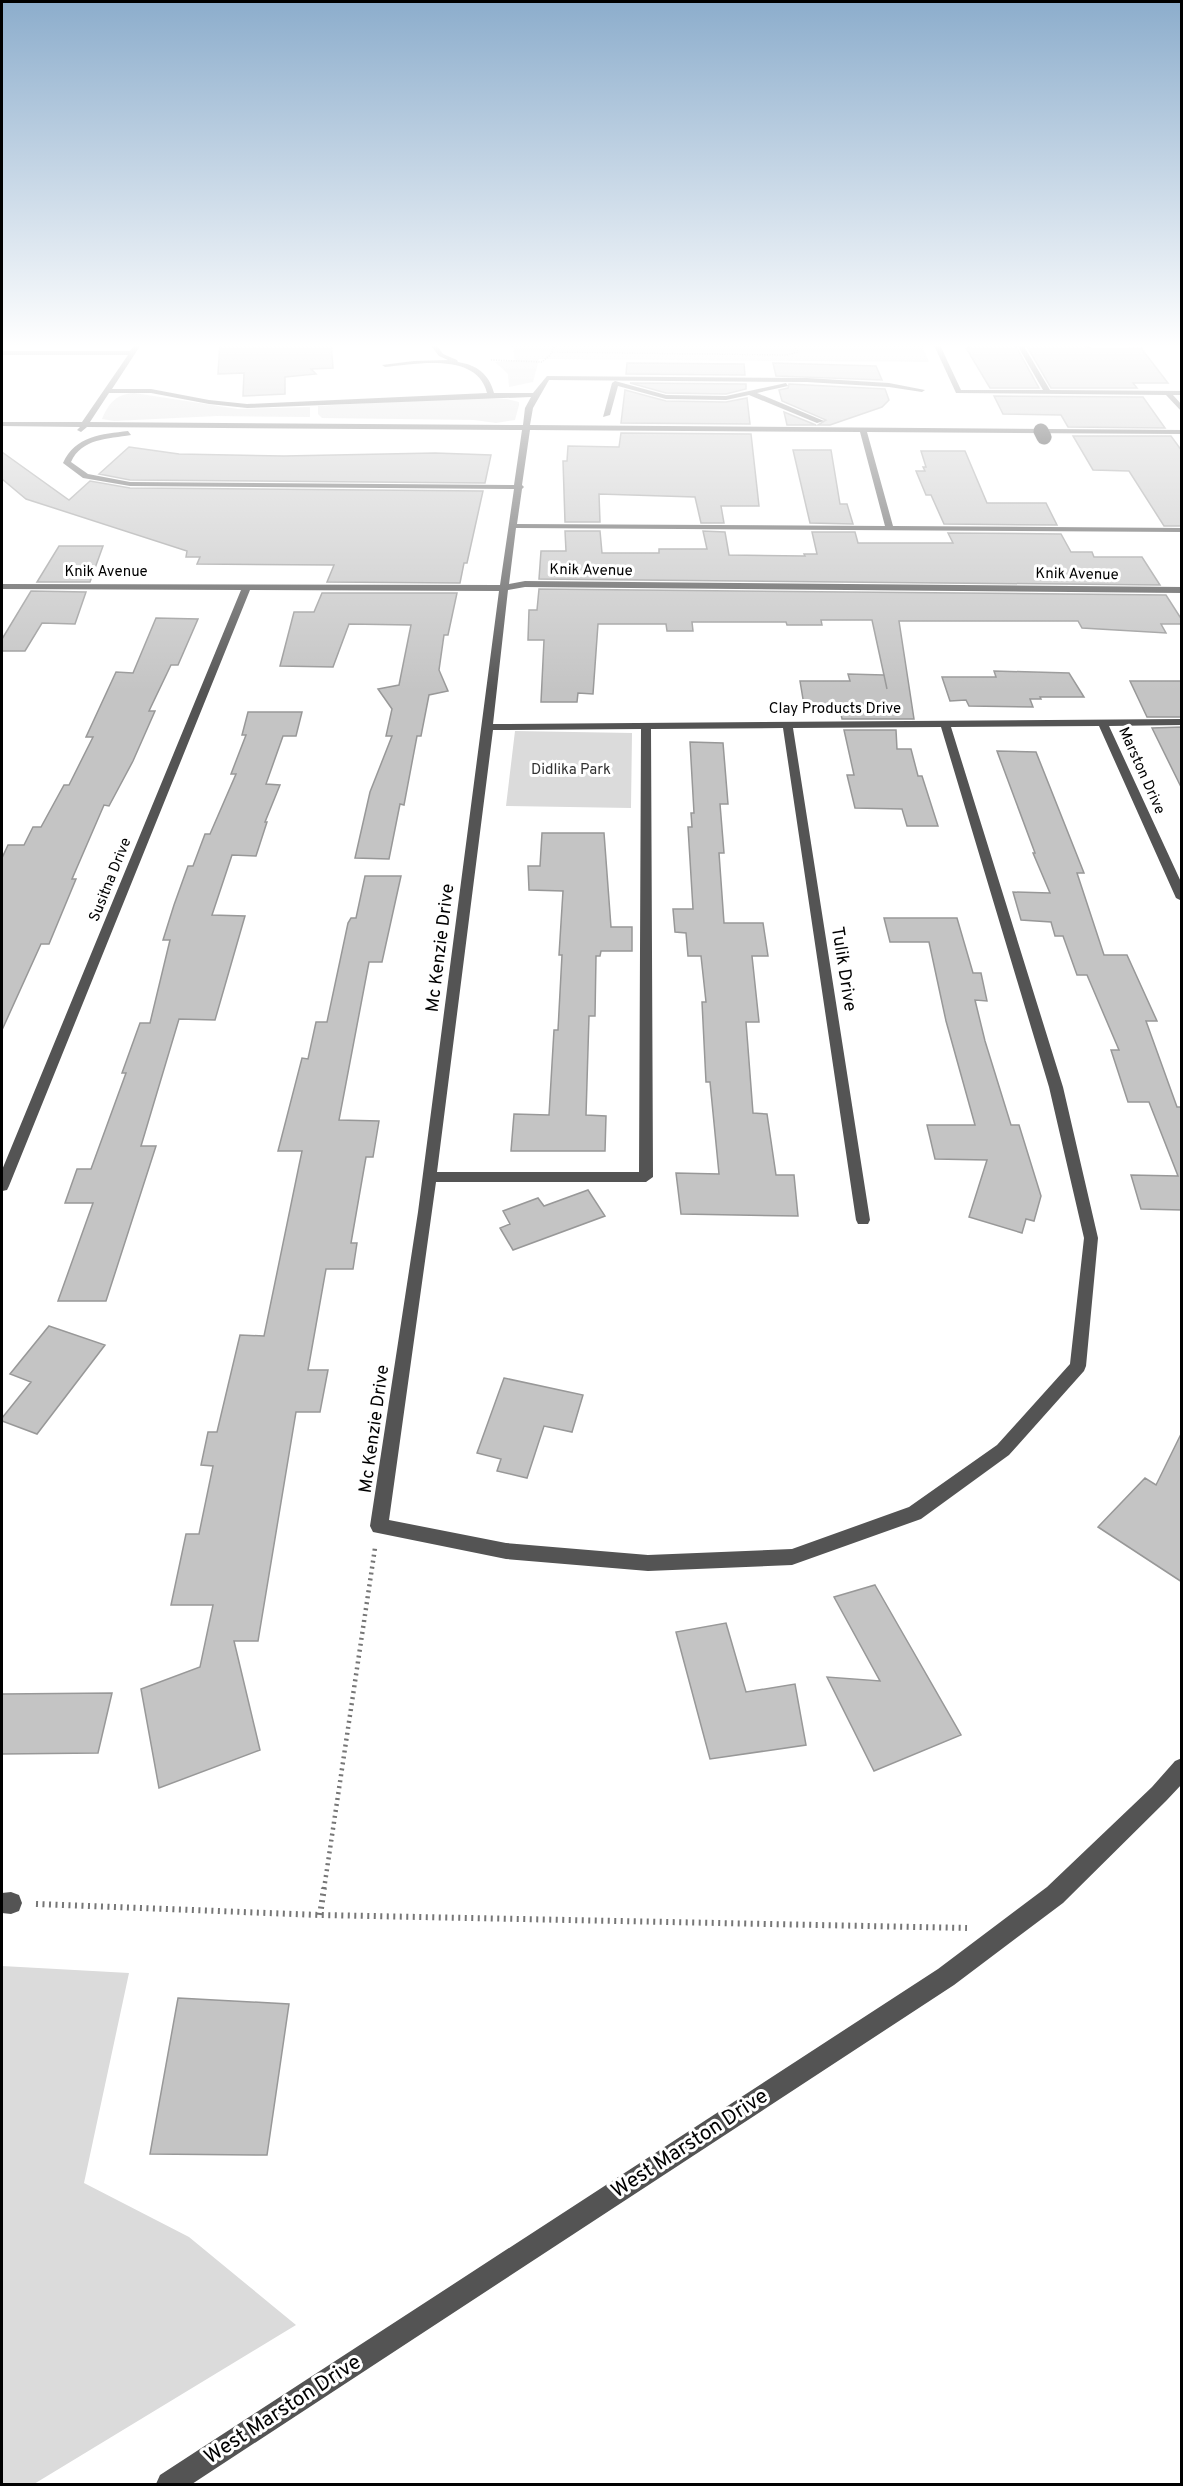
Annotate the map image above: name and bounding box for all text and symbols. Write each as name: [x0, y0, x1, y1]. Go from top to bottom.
street label: Knik Avenue: [549, 561, 633, 581]
street label: Knik Avenue: [64, 563, 148, 582]
street label: Knik Avenue: [1035, 565, 1119, 585]
street label: Clay Products Drive: [769, 700, 901, 719]
street label: Marston Drive: [1113, 724, 1169, 818]
park label: Didlika Park: [531, 761, 611, 780]
street label: Susitna Drive: [86, 835, 136, 925]
street label: Mc Kenzie Drive: [422, 882, 460, 1014]
street label: Tulik Drive: [825, 925, 861, 1013]
street label: Mc Kenzie Drive: [355, 1363, 395, 1495]
street label: West Marston Drive: [606, 2083, 774, 2205]
street label: West Marston Drive: [199, 2349, 367, 2471]

